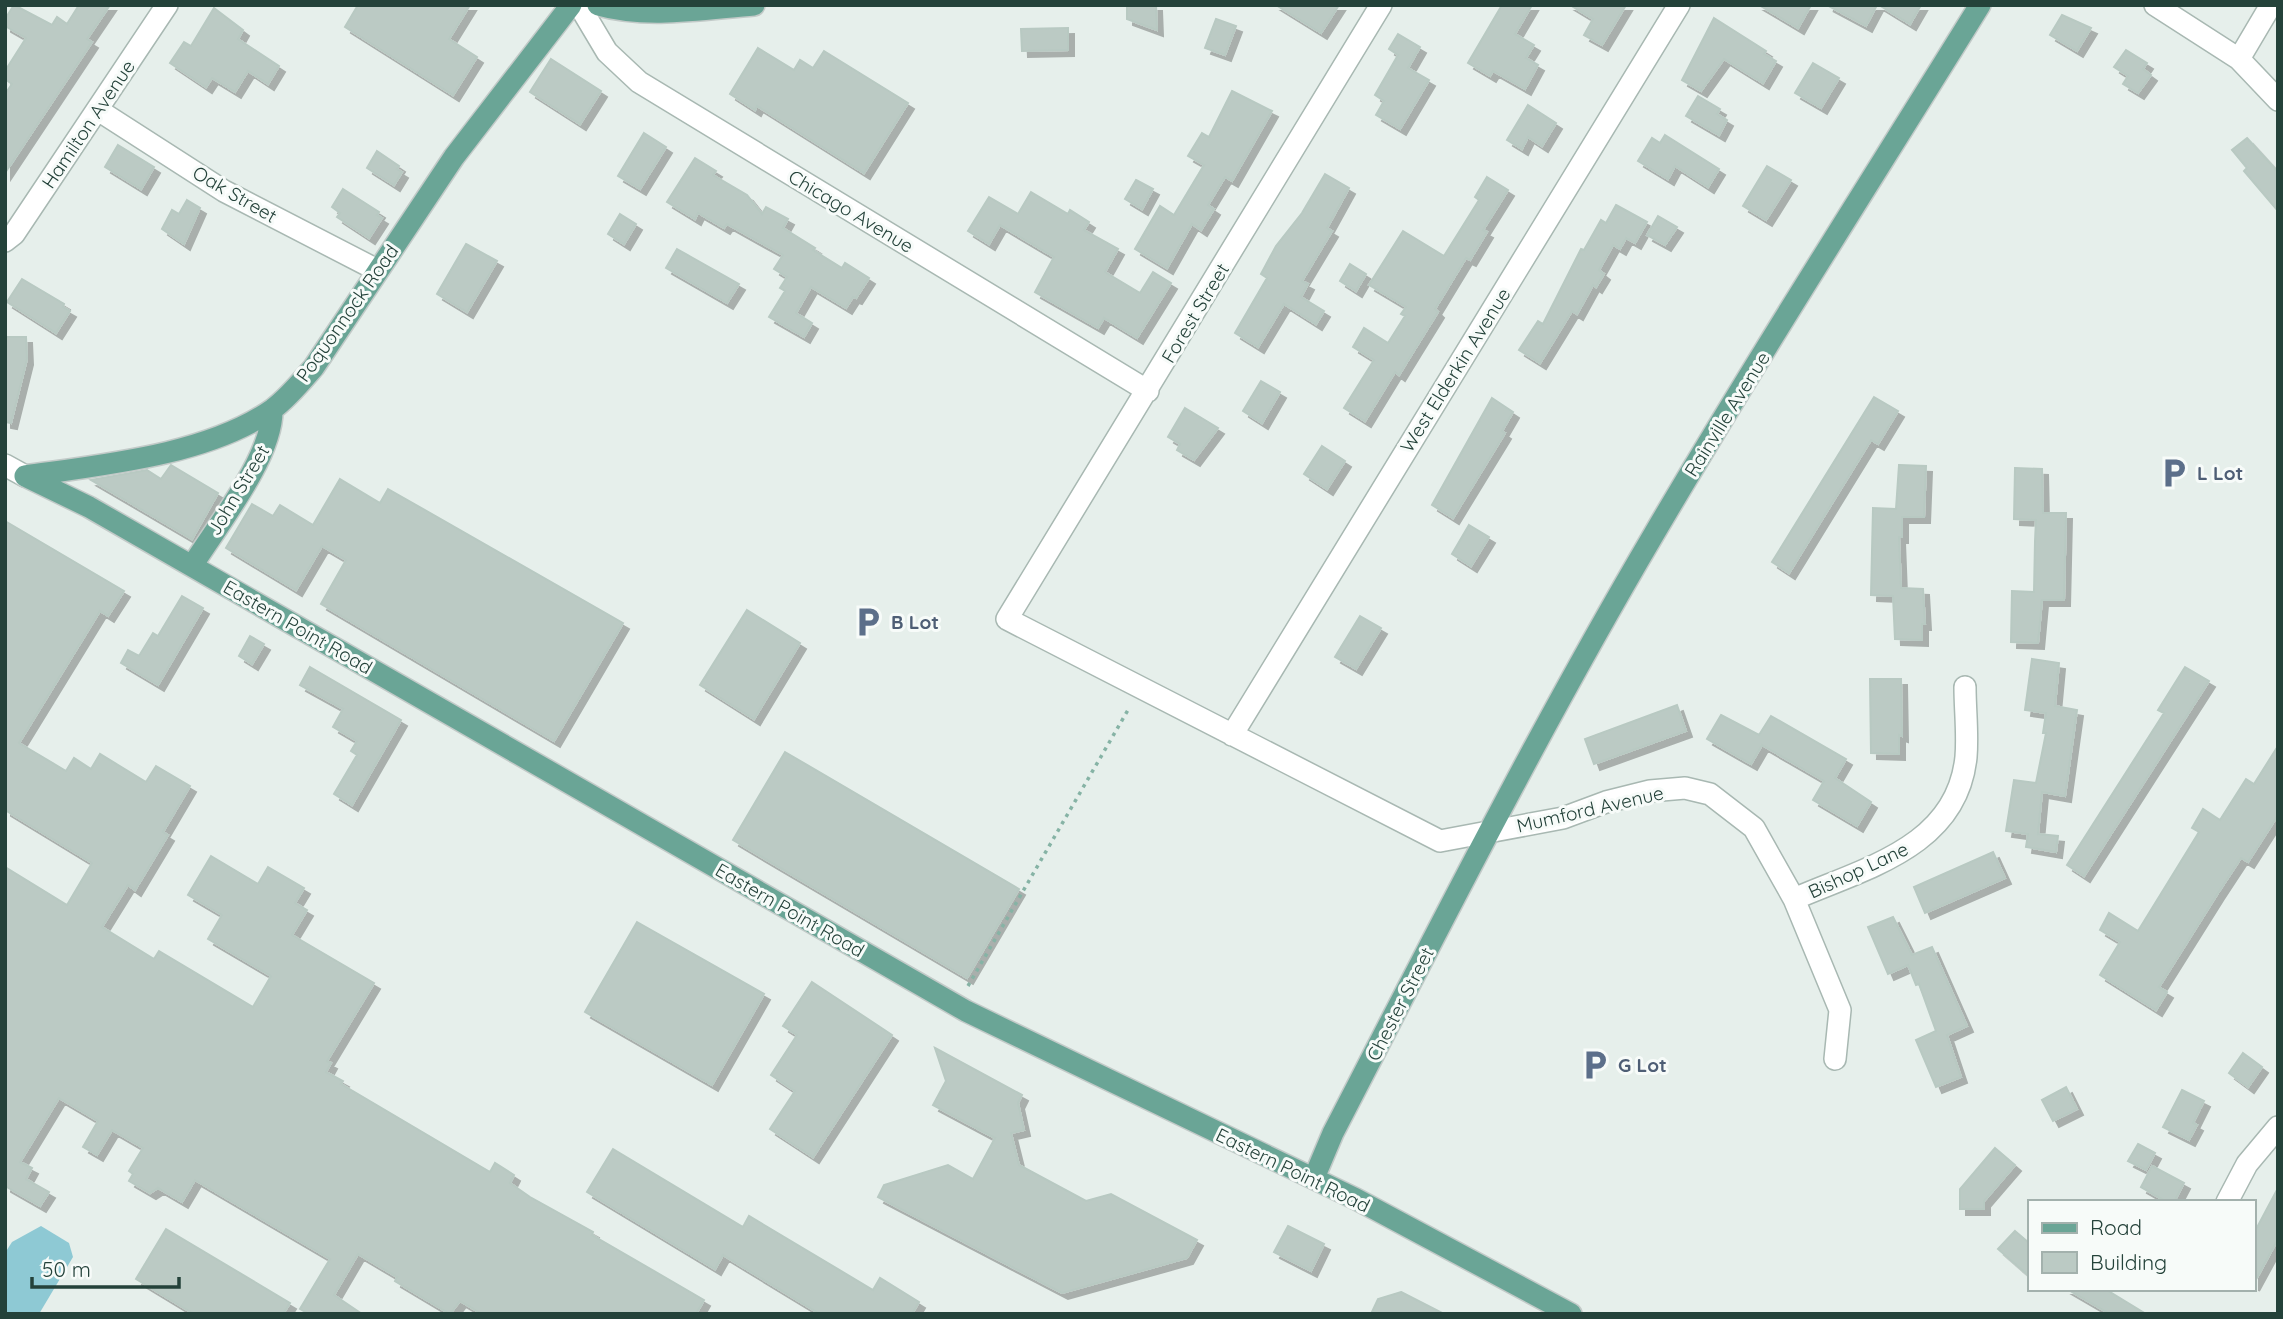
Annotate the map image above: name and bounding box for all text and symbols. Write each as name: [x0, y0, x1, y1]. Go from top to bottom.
street label: Hamilton Avenue: [36, 55, 140, 193]
street label: Oak Street: [189, 160, 281, 228]
street label: Chicago Avenue: [784, 164, 918, 258]
street label: Poquonnock Road: [291, 240, 403, 386]
street label: Forest Street: [1156, 259, 1234, 367]
street label: West Elderkin Avenue: [1395, 283, 1515, 457]
street label: Rainville Avenue: [1679, 347, 1775, 481]
street label: John Street: [202, 440, 274, 540]
parking icon: L Lot: [2157, 456, 2191, 490]
place label: L Lot: [2197, 461, 2243, 485]
street label: Eastern Point Road: [219, 575, 377, 679]
parking icon: B Lot: [851, 605, 885, 639]
place label: B Lot: [891, 610, 939, 634]
street label: Mumford Avenue: [1514, 780, 1666, 838]
street label: Bishop Lane: [1804, 836, 1912, 904]
street label: Eastern Point Road: [711, 858, 869, 962]
street label: Chester Street: [1361, 943, 1439, 1065]
parking icon: G Lot: [1578, 1048, 1612, 1082]
place label: G Lot: [1618, 1053, 1667, 1077]
street label: Eastern Point Road: [1212, 1122, 1374, 1218]
legend: [2028, 1200, 2255, 1291]
text: Road: [2090, 1214, 2142, 1240]
scale bar: [32, 1246, 178, 1290]
text: Building: [2090, 1249, 2167, 1275]
text: 50 m: [42, 1256, 91, 1282]

